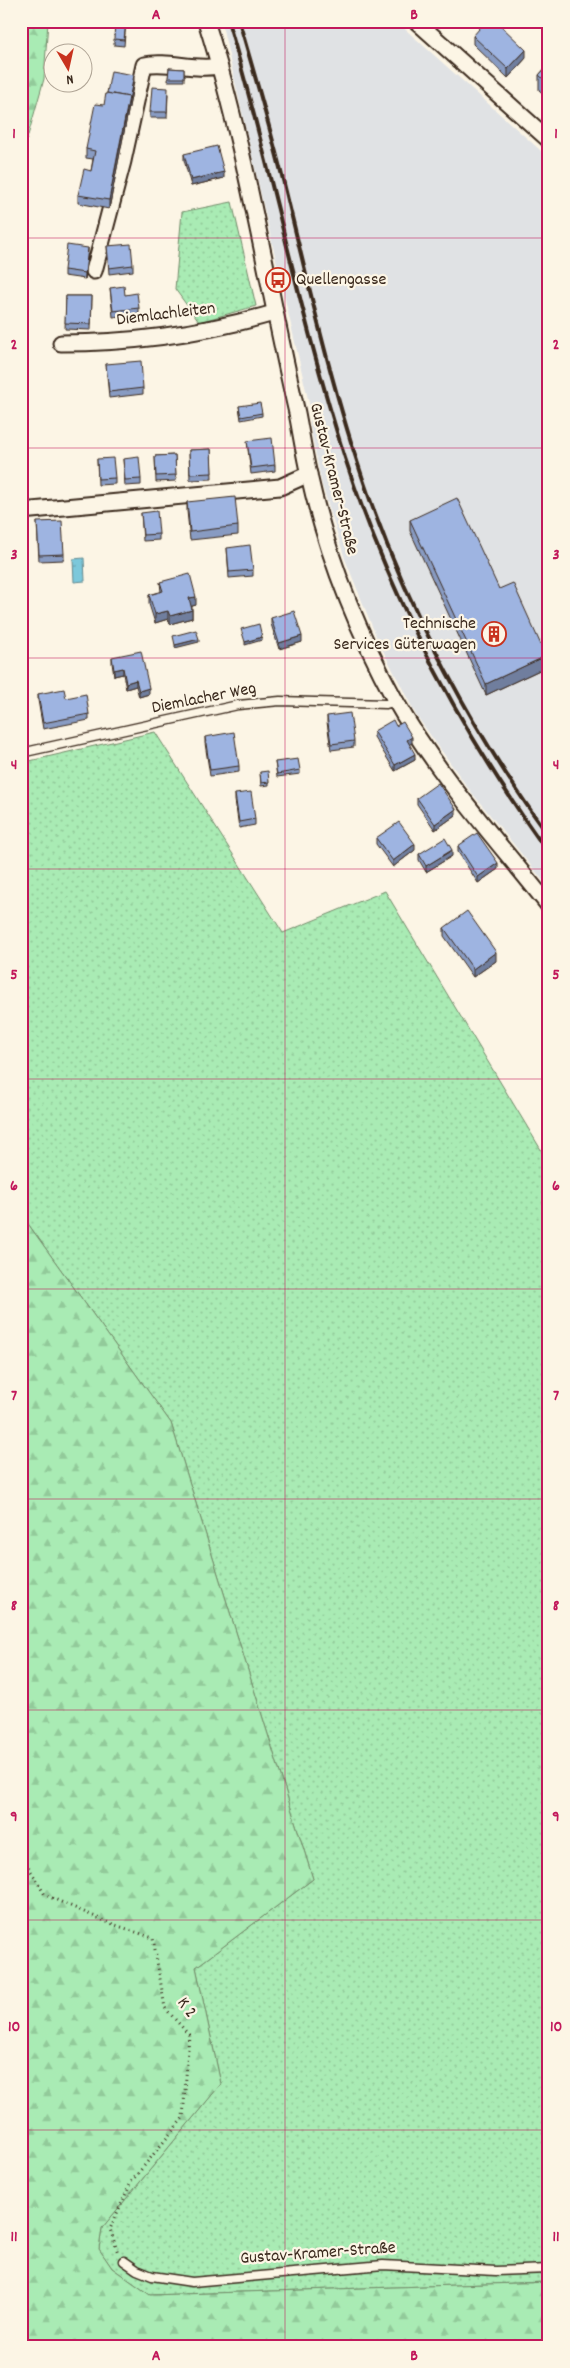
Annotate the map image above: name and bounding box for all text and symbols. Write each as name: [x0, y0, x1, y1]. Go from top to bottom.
text: A: [152, 4, 161, 27]
text: B: [410, 4, 418, 27]
north arrow: [42, 42, 92, 92]
text: N: [65, 68, 75, 89]
text: 1: [12, 123, 16, 146]
text: 1: [554, 123, 558, 146]
bus stop icon: Quellengasse: [265, 267, 291, 293]
place label: Quellengasse: [296, 268, 386, 293]
street label: Diemlachleiten: [115, 297, 217, 333]
text: 2: [11, 334, 18, 357]
text: 2: [553, 334, 560, 357]
street label: Gustav-Kramer-Straße: [302, 400, 364, 558]
text: 3: [10, 544, 18, 567]
text: 3: [552, 544, 560, 567]
place label: Technische Services Güterwagen: [334, 612, 476, 658]
building icon: Technische Services Güterwagen: [481, 621, 507, 647]
street label: Diemlacher Weg: [150, 677, 258, 721]
text: 4: [11, 754, 17, 777]
text: 4: [553, 754, 559, 777]
text: 5: [10, 964, 18, 987]
text: 5: [552, 964, 560, 987]
text: 6: [10, 1175, 18, 1198]
text: 6: [552, 1175, 560, 1198]
text: 7: [11, 1385, 17, 1408]
text: 7: [553, 1385, 559, 1408]
text: 8: [11, 1595, 18, 1618]
text: 8: [553, 1595, 560, 1618]
text: 9: [10, 1806, 18, 1829]
text: 9: [552, 1806, 560, 1829]
street label: K 2: [170, 1993, 202, 2023]
text: 10: [8, 2016, 20, 2039]
text: 10: [550, 2016, 562, 2039]
text: 11: [10, 2226, 18, 2249]
text: 11: [552, 2226, 560, 2249]
street label: Gustav-Kramer-Straße: [239, 2236, 397, 2272]
text: A: [152, 2345, 161, 2368]
text: B: [410, 2345, 418, 2368]

